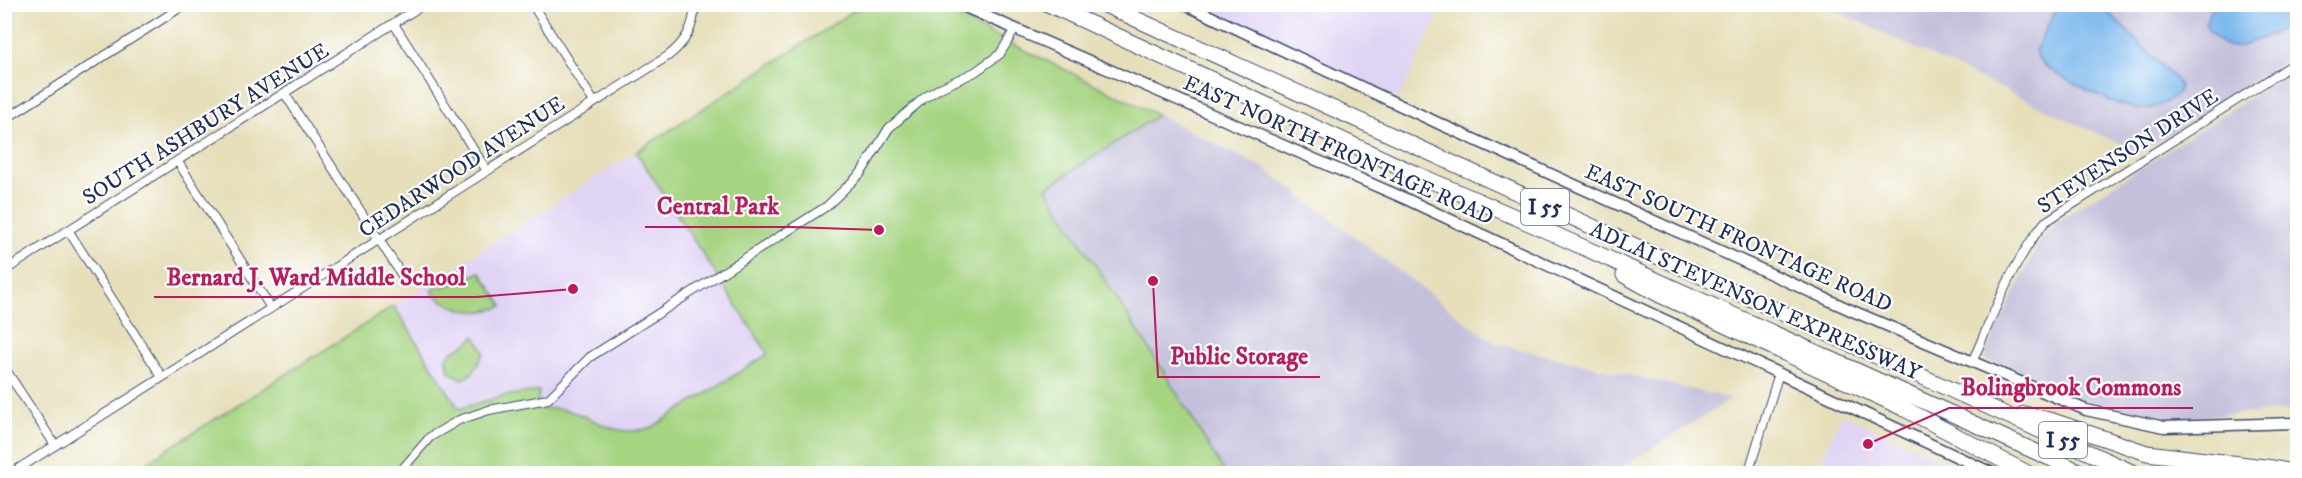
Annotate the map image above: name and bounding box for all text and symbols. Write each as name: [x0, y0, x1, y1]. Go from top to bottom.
street label: SOUTH ASHBURY AVENUE: [78, 37, 334, 211]
street label: EAST NORTH FRONTAGE ROAD: [1179, 69, 1498, 231]
street label: STEVENSON DRIVE: [2032, 83, 2223, 220]
street label: CEDARWOOD AVENUE: [354, 91, 570, 244]
street label: EAST SOUTH FRONTAGE ROAD: [1581, 158, 1896, 319]
callout: Central Park: [645, 185, 791, 227]
road number: I 55: [1521, 189, 1569, 225]
text: Central Park: [657, 192, 780, 222]
street label: ADLAI STEVENSON EXPRESSWAY: [1586, 216, 1926, 387]
callout: Bernard J. Ward Middle School: [154, 255, 477, 297]
text: Bernard J. Ward Middle School: [166, 263, 467, 293]
callout: Public Storage: [1158, 335, 1320, 377]
text: Public Storage: [1170, 342, 1308, 372]
callout: Bolingbrook Commons: [1949, 366, 2193, 408]
text: Bolingbrook Commons: [1961, 373, 2181, 403]
road number: I 55: [2039, 422, 2087, 458]

